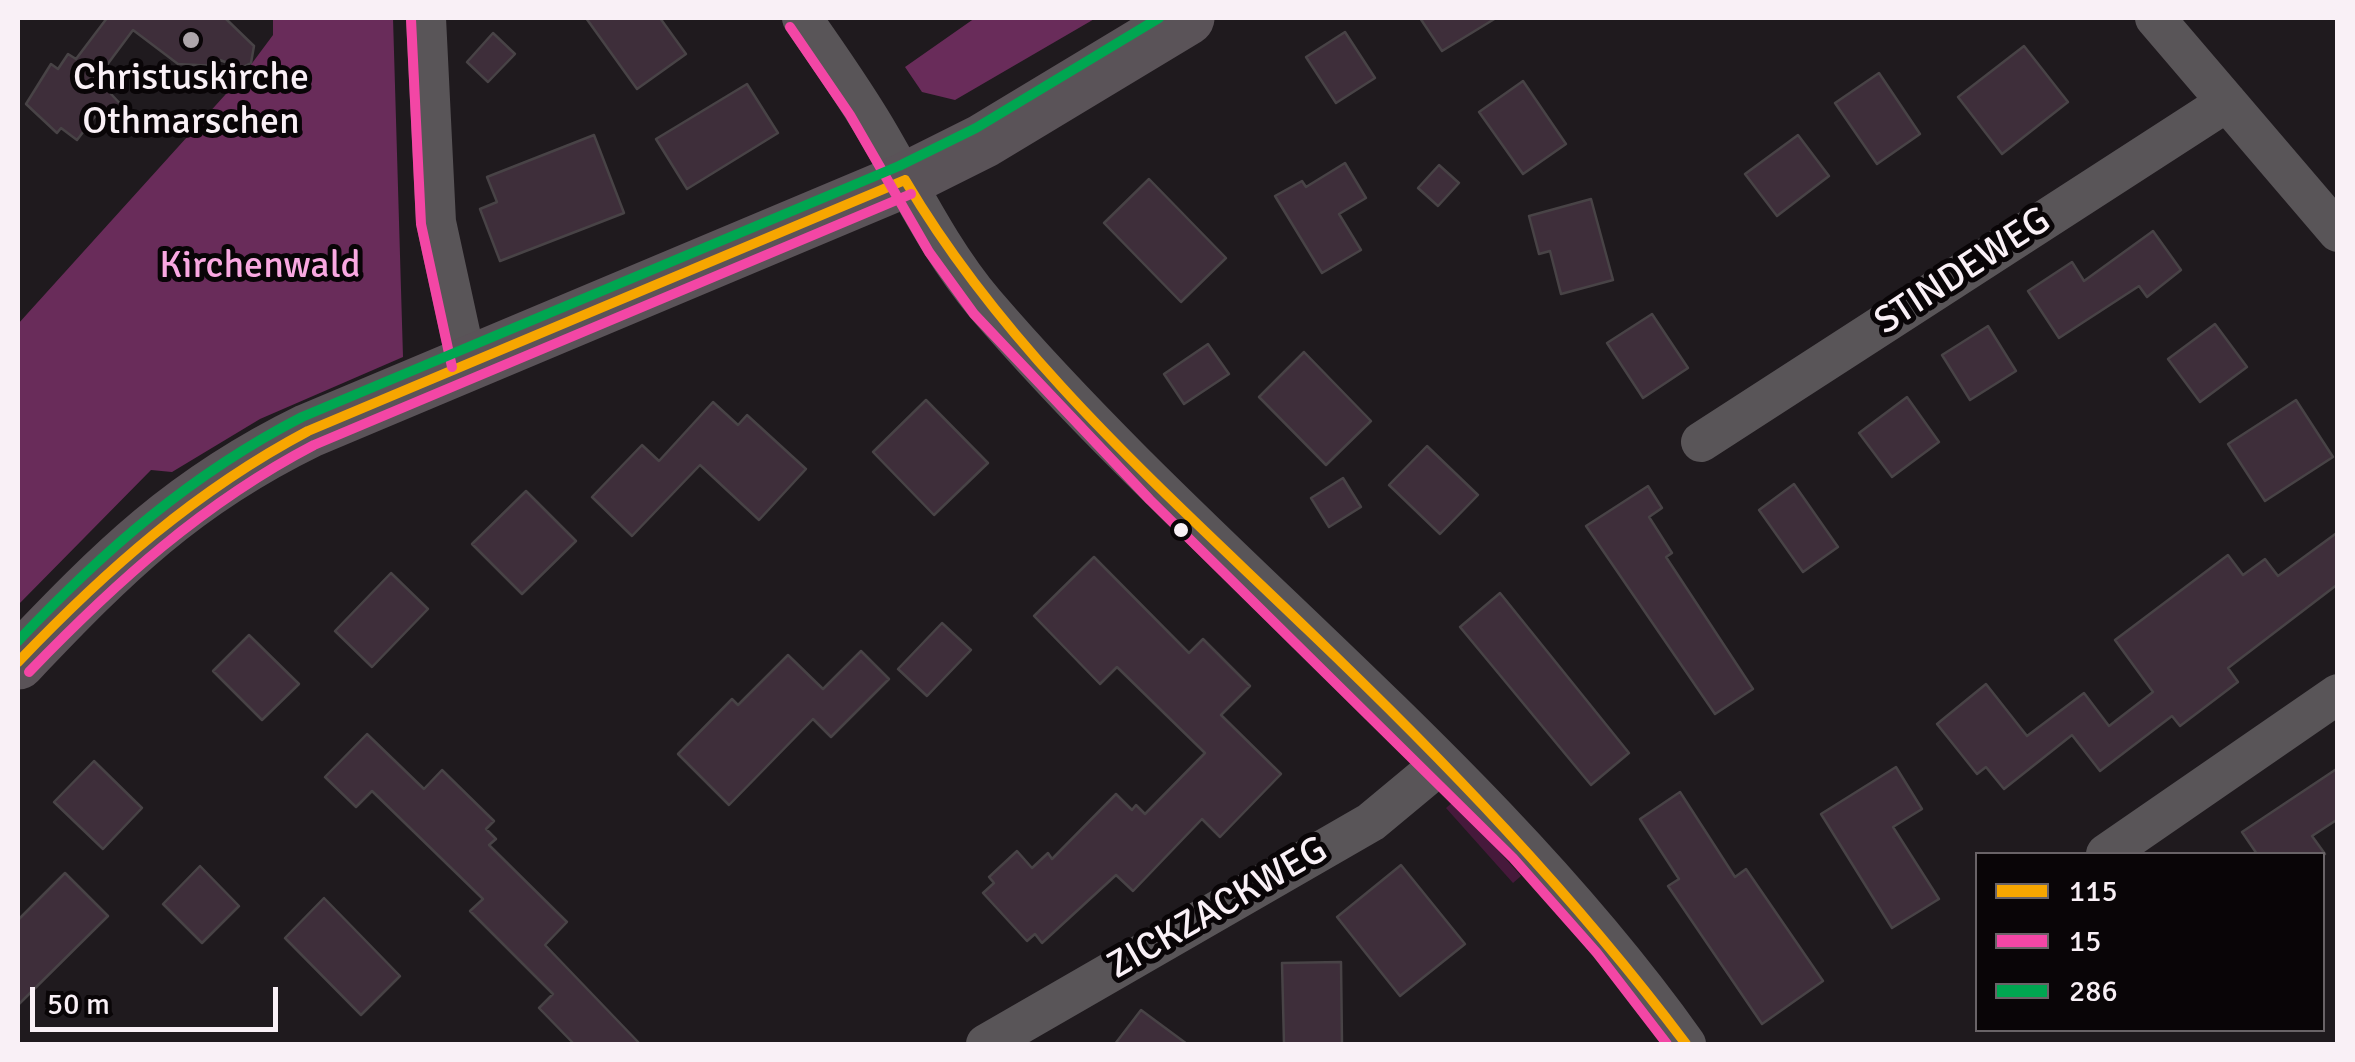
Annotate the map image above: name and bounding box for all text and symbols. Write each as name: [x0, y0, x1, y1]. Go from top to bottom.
marker: Christuskirche Othmarschen: [180, 29, 202, 51]
place label: Christuskirche Othmarschen: [73, 56, 309, 146]
street label: STINDEWEG: [1867, 198, 2059, 346]
park label: Kirchenwald: [159, 244, 361, 290]
unlabelled marker: [1171, 520, 1191, 540]
street label: ZICKZACKWEG: [1100, 828, 1336, 990]
legend: [1975, 852, 2325, 1032]
text: 115: [2069, 873, 2118, 910]
text: 15: [2069, 923, 2101, 960]
scale bar: [35, 967, 282, 1029]
text: 286: [2069, 973, 2118, 1010]
text: 50 m: [47, 986, 110, 1023]

